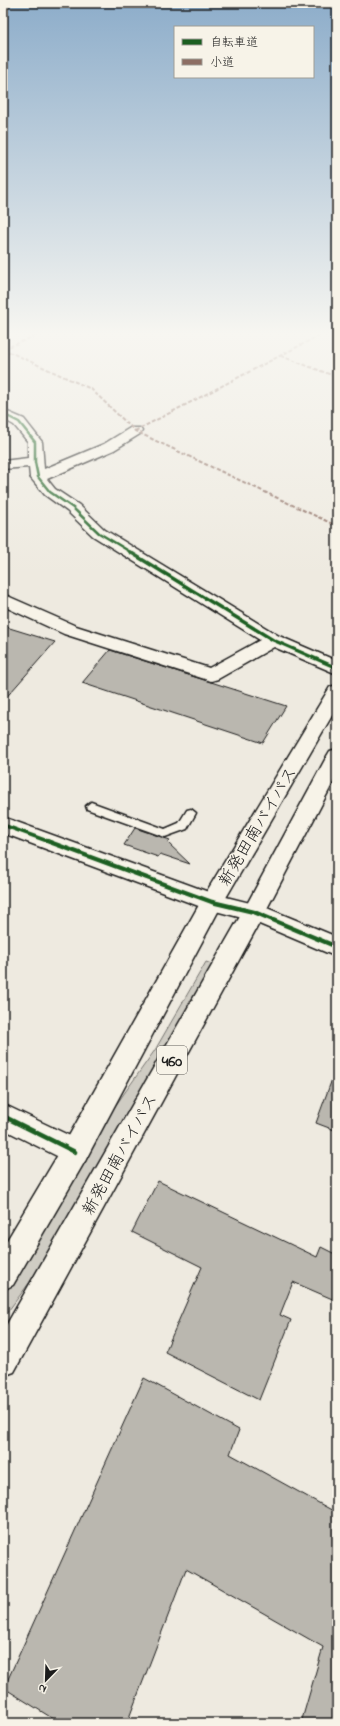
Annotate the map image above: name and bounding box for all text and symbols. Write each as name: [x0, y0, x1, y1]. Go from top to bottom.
legend: [174, 26, 314, 78]
text: 自転車道: [210, 34, 258, 52]
text: 小道: [210, 54, 234, 72]
street label: 新発田南バイパス: [213, 762, 304, 891]
road number: 460: [157, 1046, 187, 1074]
street label: 新発田南バイパス: [76, 1089, 164, 1220]
north arrow: [26, 1660, 66, 1700]
text: N: [36, 1679, 49, 1697]

